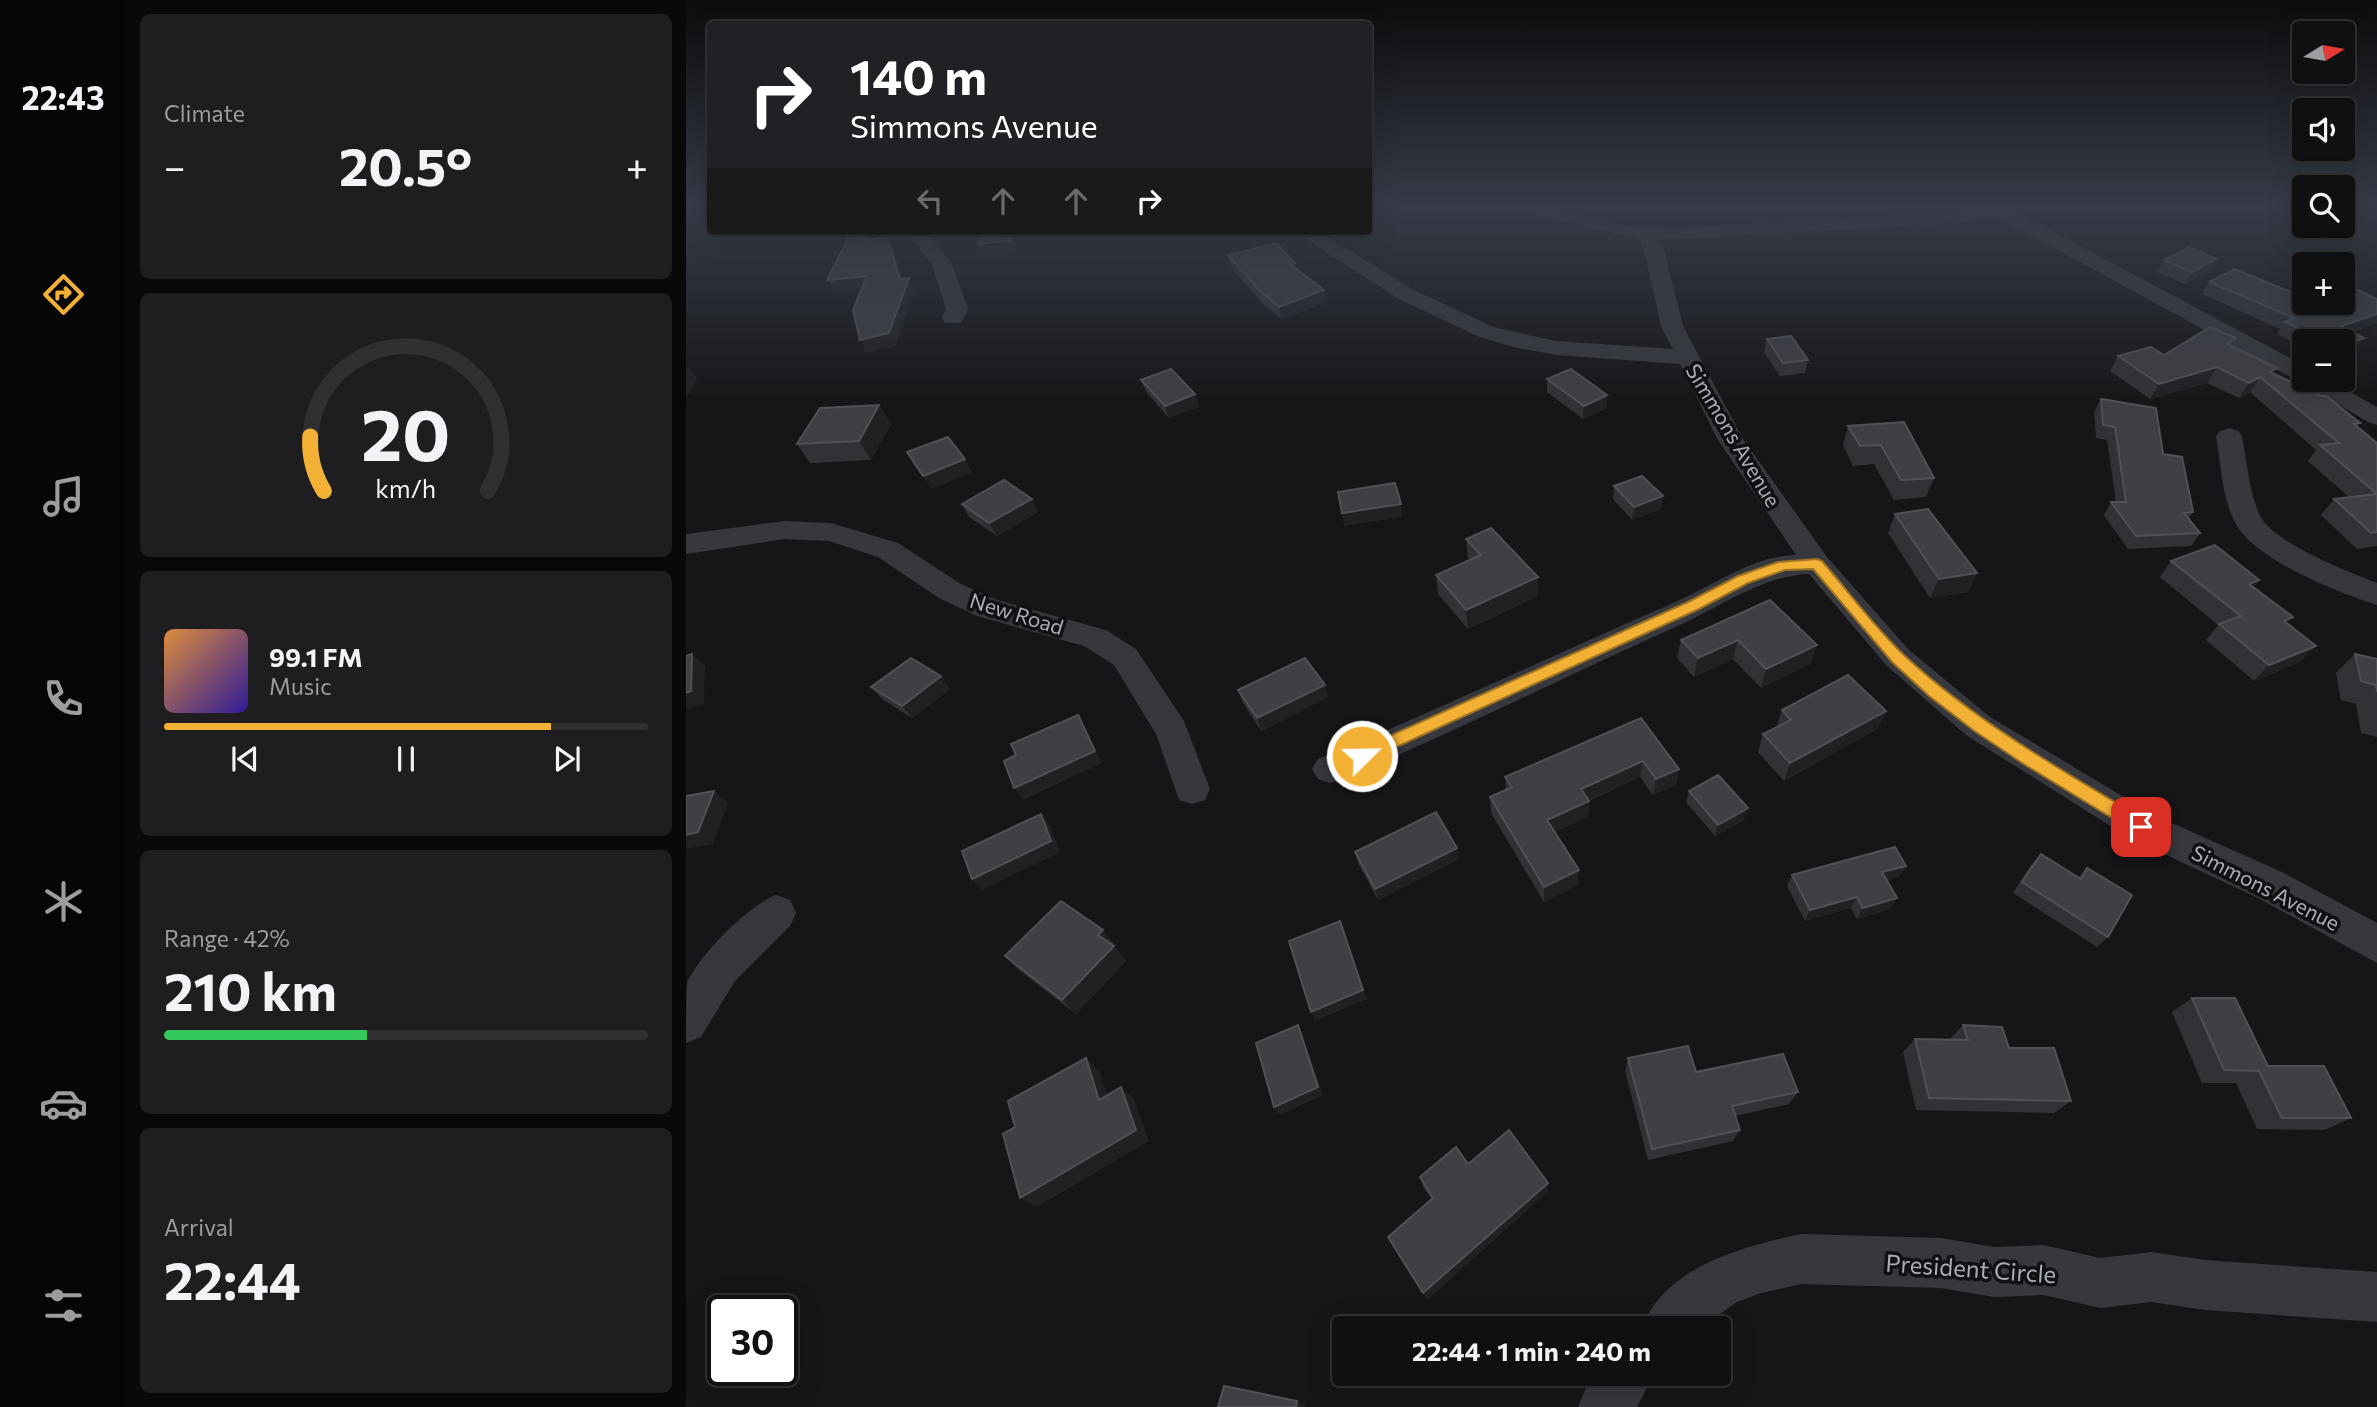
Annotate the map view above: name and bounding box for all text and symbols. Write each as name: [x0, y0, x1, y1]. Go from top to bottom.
north arrow: [2292, 21, 2356, 84]
map controls: [2292, 21, 2355, 392]
text: 140 m: [850, 45, 987, 105]
icon: right: [735, 49, 826, 140]
text: 22:43: [21, 77, 105, 117]
button: sound: [2292, 98, 2355, 161]
text: Climate: [164, 99, 245, 127]
text: Simmons Avenue: [850, 105, 1098, 145]
text: 20.5°: [339, 133, 472, 197]
text: −: [164, 142, 186, 189]
text: +: [626, 142, 648, 189]
button: search: [2292, 175, 2355, 238]
icon: left: [911, 182, 949, 220]
icon: ahead: [984, 182, 1022, 220]
icon: ahead: [1057, 182, 1095, 220]
icon: right: [1130, 182, 1168, 220]
button: +: [2292, 252, 2355, 315]
icon: directions: [39, 270, 88, 319]
button: −: [2292, 329, 2355, 392]
street label: Simmons Avenue: [1681, 359, 1787, 511]
text: 20: [361, 387, 451, 476]
icon: music: [39, 472, 88, 521]
text: km/h: [376, 473, 436, 503]
street label: New Road: [967, 587, 1067, 639]
text: 99.1 FM: [269, 641, 362, 672]
text: Music: [269, 672, 332, 700]
icon: phone: [39, 674, 88, 723]
position arrow: [1325, 719, 1399, 793]
icon: previous: [226, 740, 264, 778]
icon: pause: [387, 740, 425, 778]
icon: next: [548, 740, 586, 778]
pin: [2111, 797, 2171, 857]
icon: arrive: [2122, 808, 2160, 846]
street label: Simmons Avenue: [2188, 839, 2344, 935]
icon: climate: [39, 877, 88, 926]
text: Range · 42%: [164, 924, 290, 952]
text: 210 km: [164, 958, 337, 1022]
icon: car: [39, 1079, 88, 1128]
text: Arrival: [164, 1213, 234, 1241]
text: 22:44: [164, 1247, 301, 1311]
street label: President Circle: [1885, 1248, 2057, 1288]
icon: filters: [39, 1281, 88, 1330]
speed limit sign: 30: [707, 1295, 798, 1386]
text: 22:44 · 1 min · 240 m: [1412, 1335, 1651, 1366]

